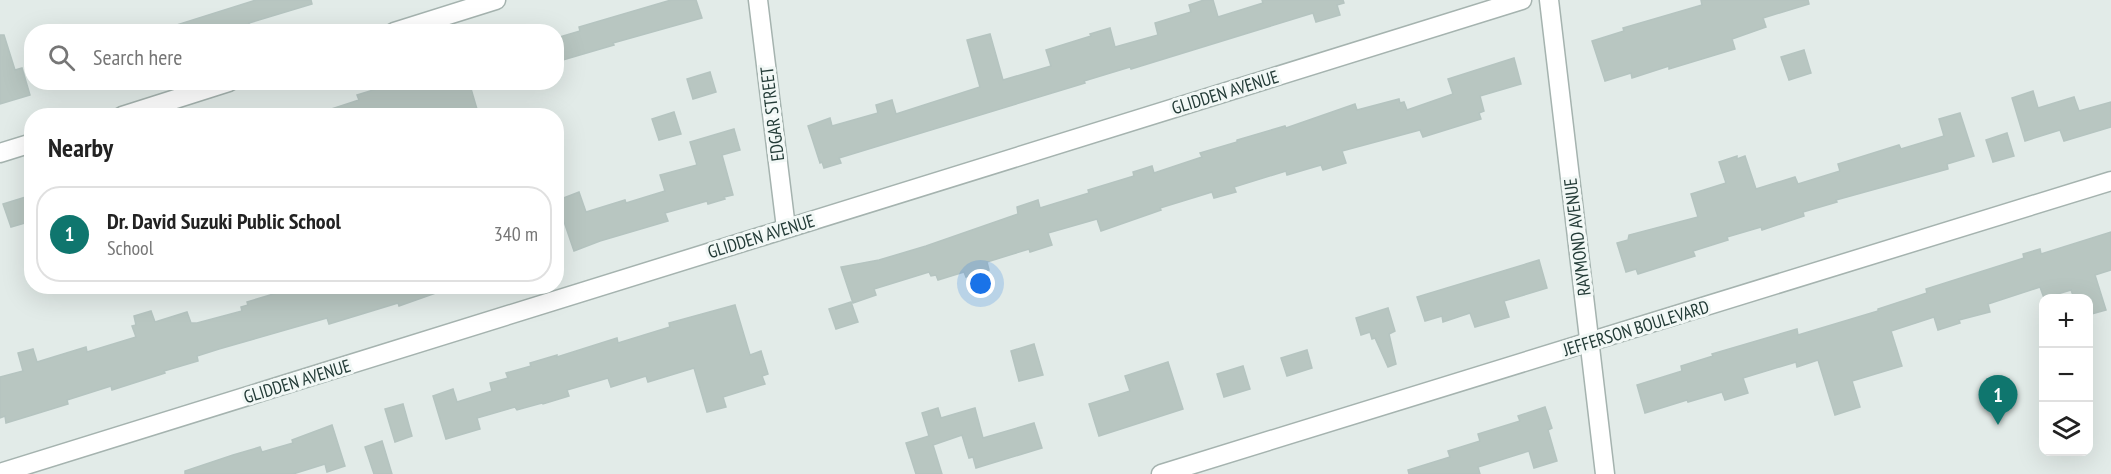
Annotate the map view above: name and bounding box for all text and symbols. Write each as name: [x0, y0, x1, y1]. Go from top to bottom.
search box: [24, 24, 564, 90]
icon: search: [45, 41, 78, 74]
text: Search here: [93, 43, 182, 71]
street label: GLIDDEN AVENUE: [1169, 65, 1281, 119]
street label: EDGAR STREET: [755, 66, 789, 162]
text: Nearby: [48, 131, 113, 164]
street label: RAYMOND AVENUE: [1558, 177, 1596, 297]
text: Dr. David Suzuki Public School: [107, 207, 341, 235]
street label: GLIDDEN AVENUE: [705, 209, 817, 263]
text: 1: [65, 221, 74, 247]
text: 340 m: [494, 221, 538, 247]
text: School: [107, 235, 153, 261]
your location: [966, 269, 995, 298]
map controls: [2039, 294, 2093, 456]
button: +: [2039, 294, 2093, 348]
street label: JEFFERSON BOULEVARD: [1559, 295, 1712, 361]
button: −: [2039, 348, 2093, 402]
street label: GLIDDEN AVENUE: [241, 354, 353, 408]
pin: 1: [1978, 376, 2018, 425]
button: layers: [2039, 402, 2093, 456]

